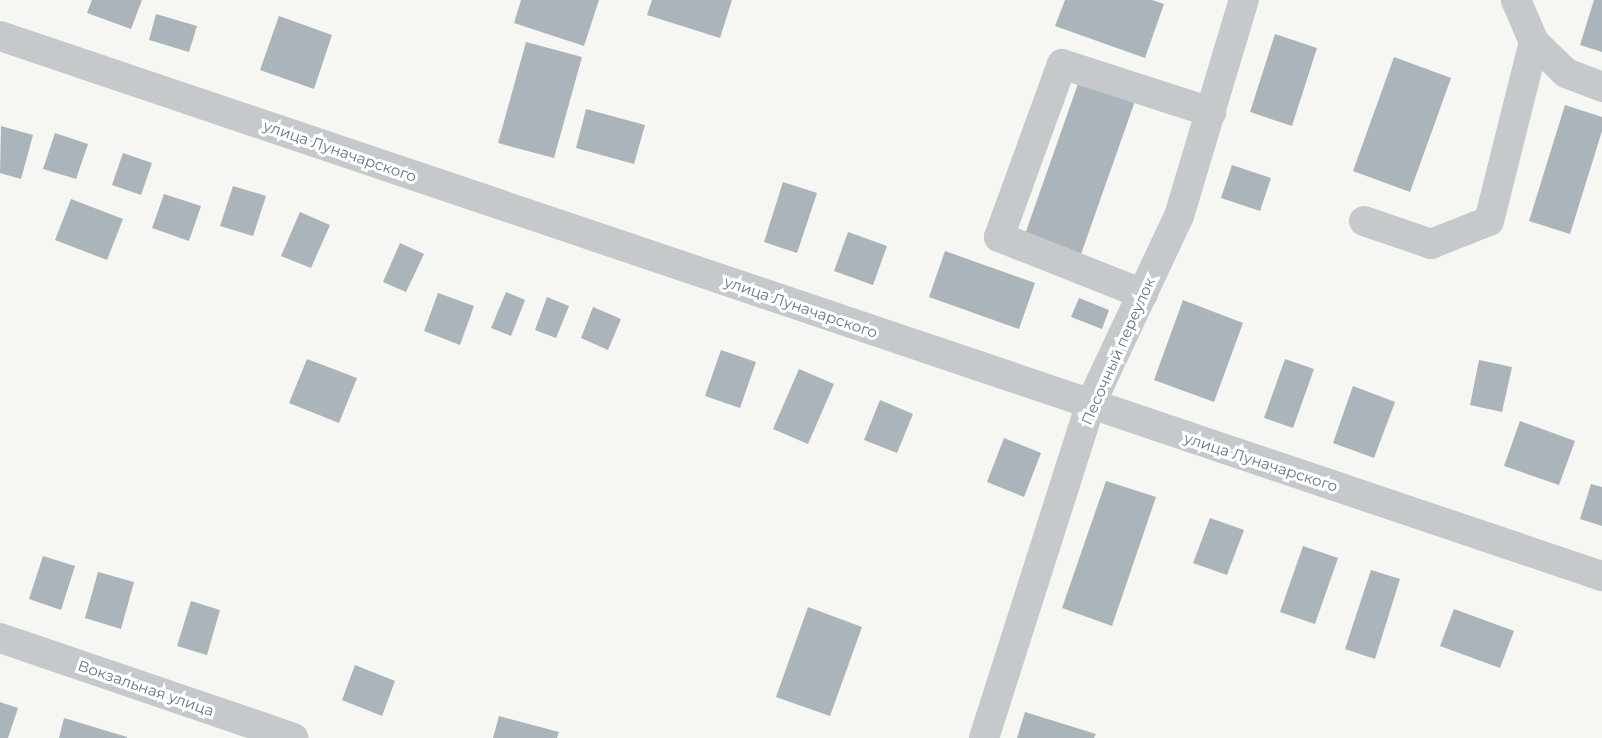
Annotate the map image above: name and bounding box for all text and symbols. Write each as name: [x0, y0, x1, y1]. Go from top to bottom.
street label: улица Луначарского: [261, 116, 419, 186]
street label: улица Луначарского: [722, 272, 880, 342]
street label: Песочный переулок: [1077, 275, 1159, 427]
street label: улица Луначарского: [1182, 429, 1340, 495]
street label: Вокзальная улица: [76, 656, 216, 720]

